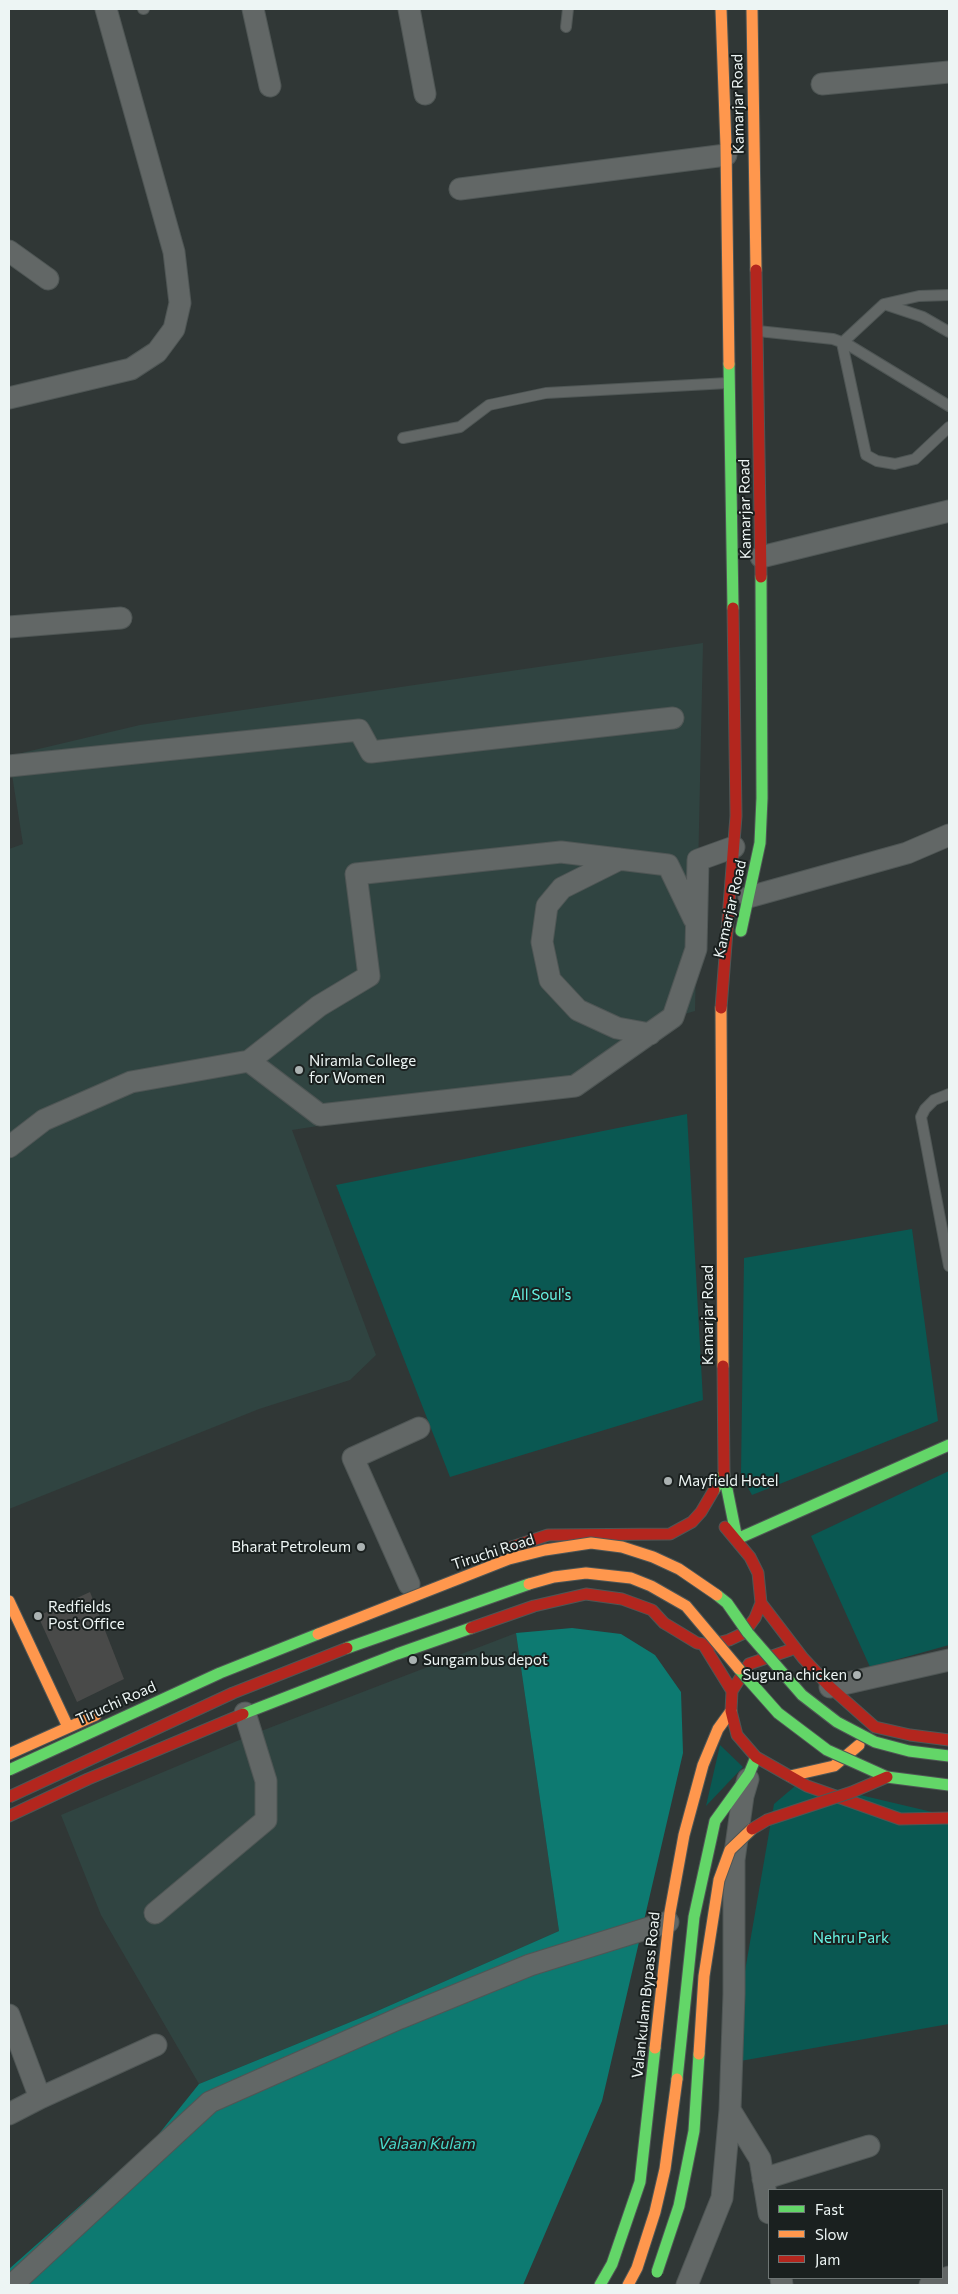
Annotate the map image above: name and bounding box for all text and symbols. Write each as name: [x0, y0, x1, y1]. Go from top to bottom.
street label: Kamarjar Road: [728, 54, 748, 154]
street label: Kamarjar Road: [735, 459, 755, 559]
street label: Kamarjar Road: [710, 858, 750, 960]
place label: Niramla College for Women: [309, 1052, 416, 1087]
marker: Niramla College for Women: [293, 1064, 305, 1076]
street label: Kamarjar Road: [699, 1265, 717, 1365]
park label: All Soul's: [511, 1286, 571, 1304]
place label: Mayfield Hotel: [678, 1472, 779, 1490]
marker: Mayfield Hotel: [662, 1475, 674, 1487]
street label: Tiruchi Road: [450, 1530, 536, 1574]
place label: Bharat Petroleum: [231, 1538, 351, 1556]
marker: Bharat Petroleum: [355, 1541, 367, 1553]
place label: Redfields Post Office: [48, 1598, 125, 1633]
marker: Redfields Post Office: [32, 1610, 44, 1622]
place label: Sungam bus depot: [423, 1651, 548, 1669]
marker: Sungam bus depot: [407, 1654, 419, 1666]
place label: Suguna chicken: [742, 1666, 847, 1684]
marker: Suguna chicken: [851, 1669, 863, 1681]
street label: Tiruchi Road: [73, 1677, 159, 1729]
street label: Valankulam Bypass Road: [628, 1911, 664, 2079]
park label: Nehru Park: [813, 1929, 889, 1947]
water label: Valaan Kulam: [378, 2134, 476, 2154]
legend: [768, 2189, 943, 2279]
text: Fast: [815, 2200, 844, 2218]
text: Slow: [815, 2225, 848, 2243]
text: Jam: [815, 2250, 840, 2268]

